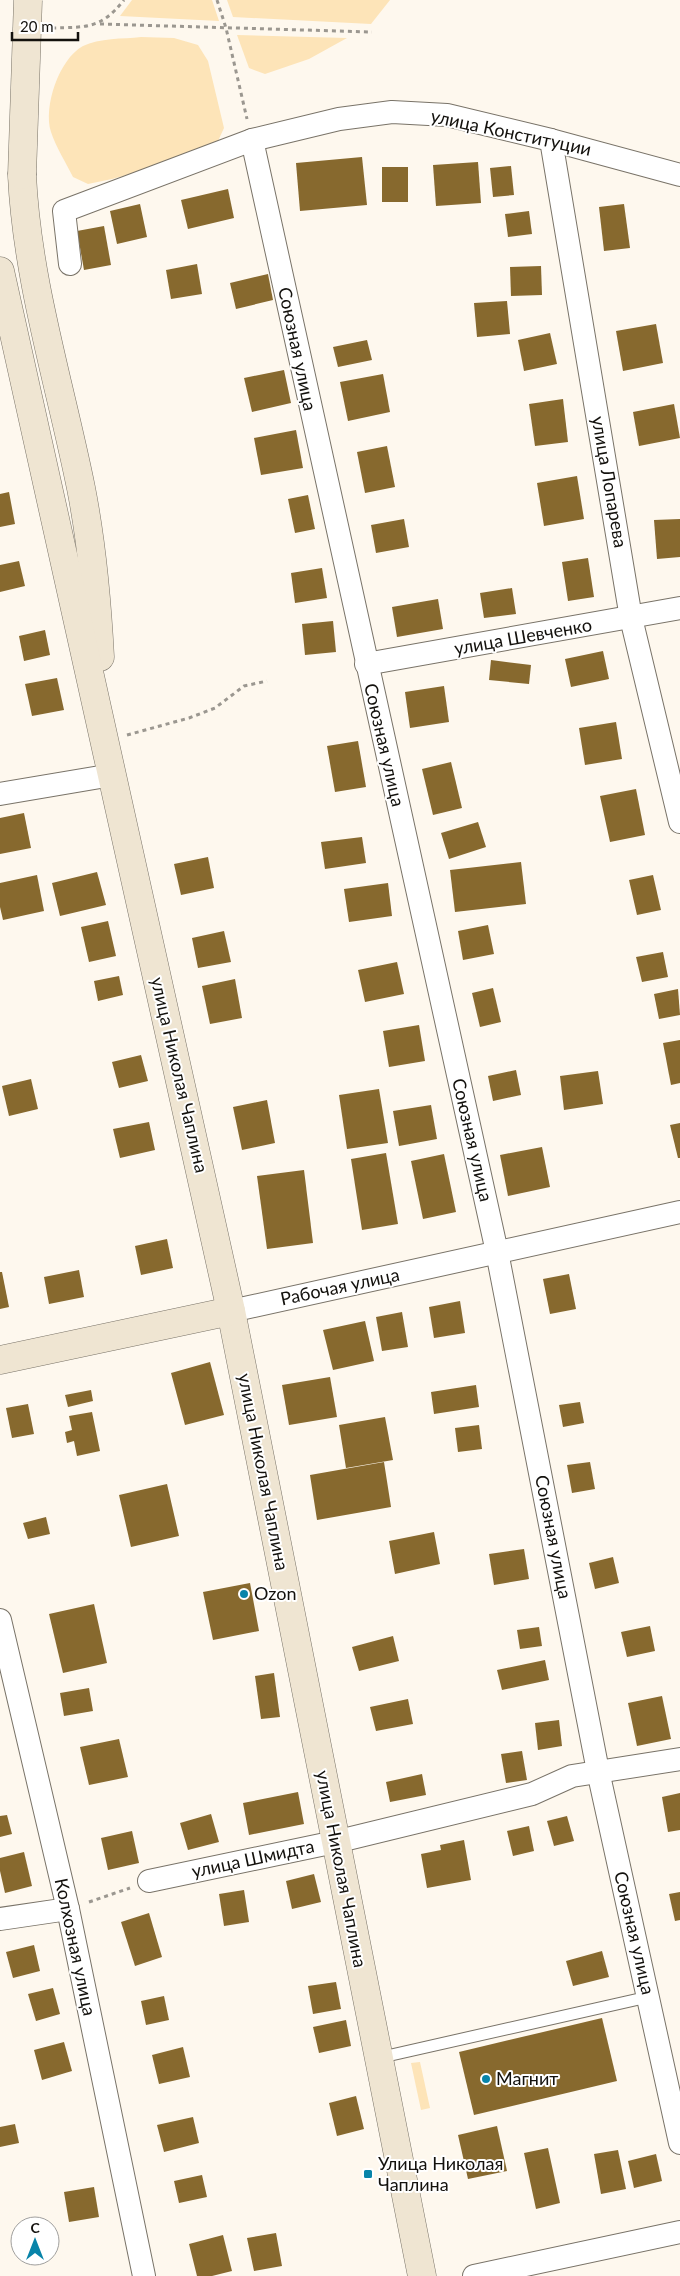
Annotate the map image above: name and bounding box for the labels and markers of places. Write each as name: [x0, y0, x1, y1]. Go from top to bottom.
place label: Ozon: [254, 1582, 296, 1604]
marker: Ozon: [238, 1588, 250, 1600]
place label: Магнит: [496, 2067, 558, 2089]
marker: Магнит: [480, 2073, 492, 2085]
place label: Улица Николая Чаплина: [378, 2152, 503, 2195]
marker: Улица Николая Чаплина: [362, 2168, 374, 2180]

